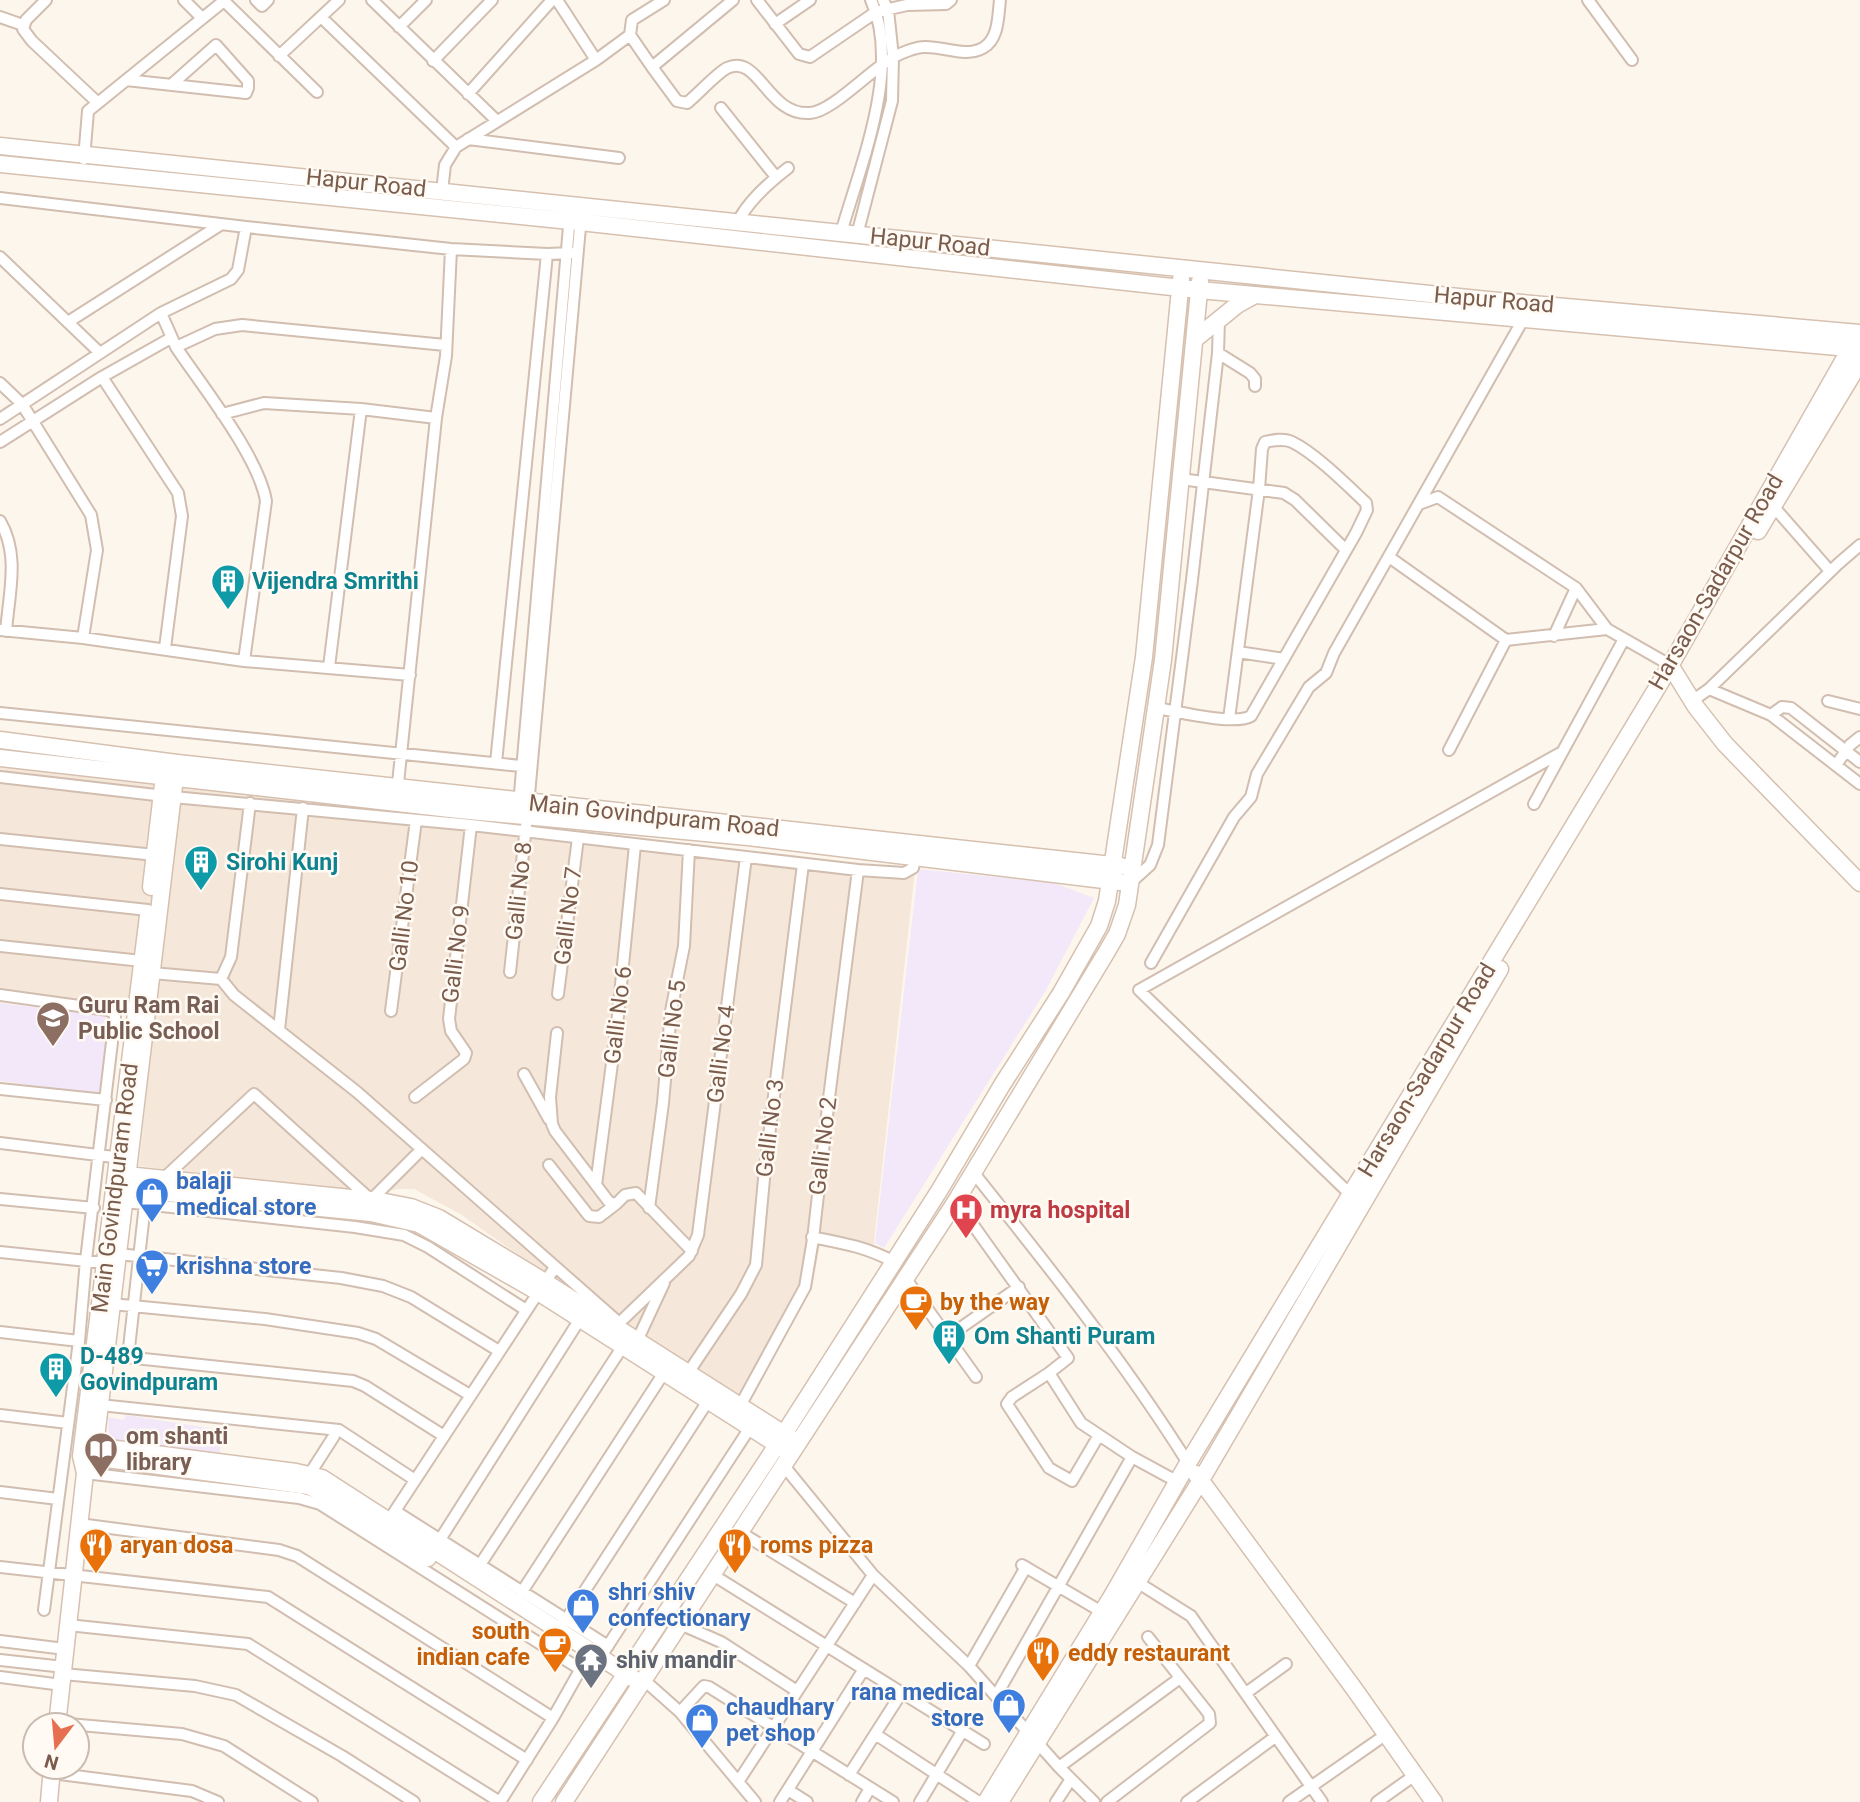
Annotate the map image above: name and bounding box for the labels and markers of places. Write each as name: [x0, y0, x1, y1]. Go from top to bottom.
building icon: Vijendra Smrithi: [209, 562, 247, 611]
place label: Vijendra Smrithi: [252, 568, 419, 595]
building icon: Sirohi Kunj: [182, 843, 220, 892]
place label: Sirohi Kunj: [226, 849, 338, 876]
place label: Guru Ram Rai Public School: [78, 992, 220, 1045]
school or university icon: Guru Ram Rai Public School: [34, 999, 72, 1048]
place label: balaji medical store: [176, 1168, 316, 1221]
shop icon: balaji medical store: [133, 1175, 171, 1224]
hospital icon: myra hospital: [947, 1191, 985, 1240]
place label: myra hospital: [990, 1197, 1130, 1224]
supermarket icon: krishna store: [133, 1247, 171, 1296]
place label: krishna store: [176, 1253, 311, 1280]
cafe icon: by the way: [897, 1283, 935, 1332]
place label: by the way: [940, 1289, 1050, 1316]
building icon: Om Shanti Puram: [930, 1317, 968, 1366]
place label: Om Shanti Puram: [974, 1323, 1155, 1350]
place label: D-489 Govindpuram: [80, 1343, 218, 1396]
building icon: D-489 Govindpuram: [37, 1350, 75, 1399]
place label: om shanti library: [126, 1423, 228, 1476]
library icon: om shanti library: [82, 1430, 120, 1479]
restaurant icon: aryan dosa: [77, 1526, 115, 1575]
restaurant icon: roms pizza: [716, 1526, 754, 1575]
place label: aryan dosa: [120, 1532, 233, 1559]
place label: roms pizza: [760, 1532, 873, 1559]
place label: shri shiv confectionary: [608, 1579, 751, 1632]
shop icon: shri shiv confectionary: [564, 1586, 602, 1635]
place label: south indian cafe: [416, 1618, 530, 1671]
cafe icon: south indian cafe: [536, 1625, 574, 1674]
restaurant icon: eddy restaurant: [1024, 1634, 1062, 1683]
place label: eddy restaurant: [1068, 1640, 1230, 1667]
temple icon: shiv mandir: [572, 1641, 610, 1690]
place label: shiv mandir: [616, 1647, 737, 1674]
place label: rana medical store: [851, 1679, 984, 1732]
shop icon: rana medical store: [990, 1686, 1028, 1735]
place label: chaudhary pet shop: [726, 1694, 835, 1747]
shop icon: chaudhary pet shop: [683, 1701, 721, 1750]

